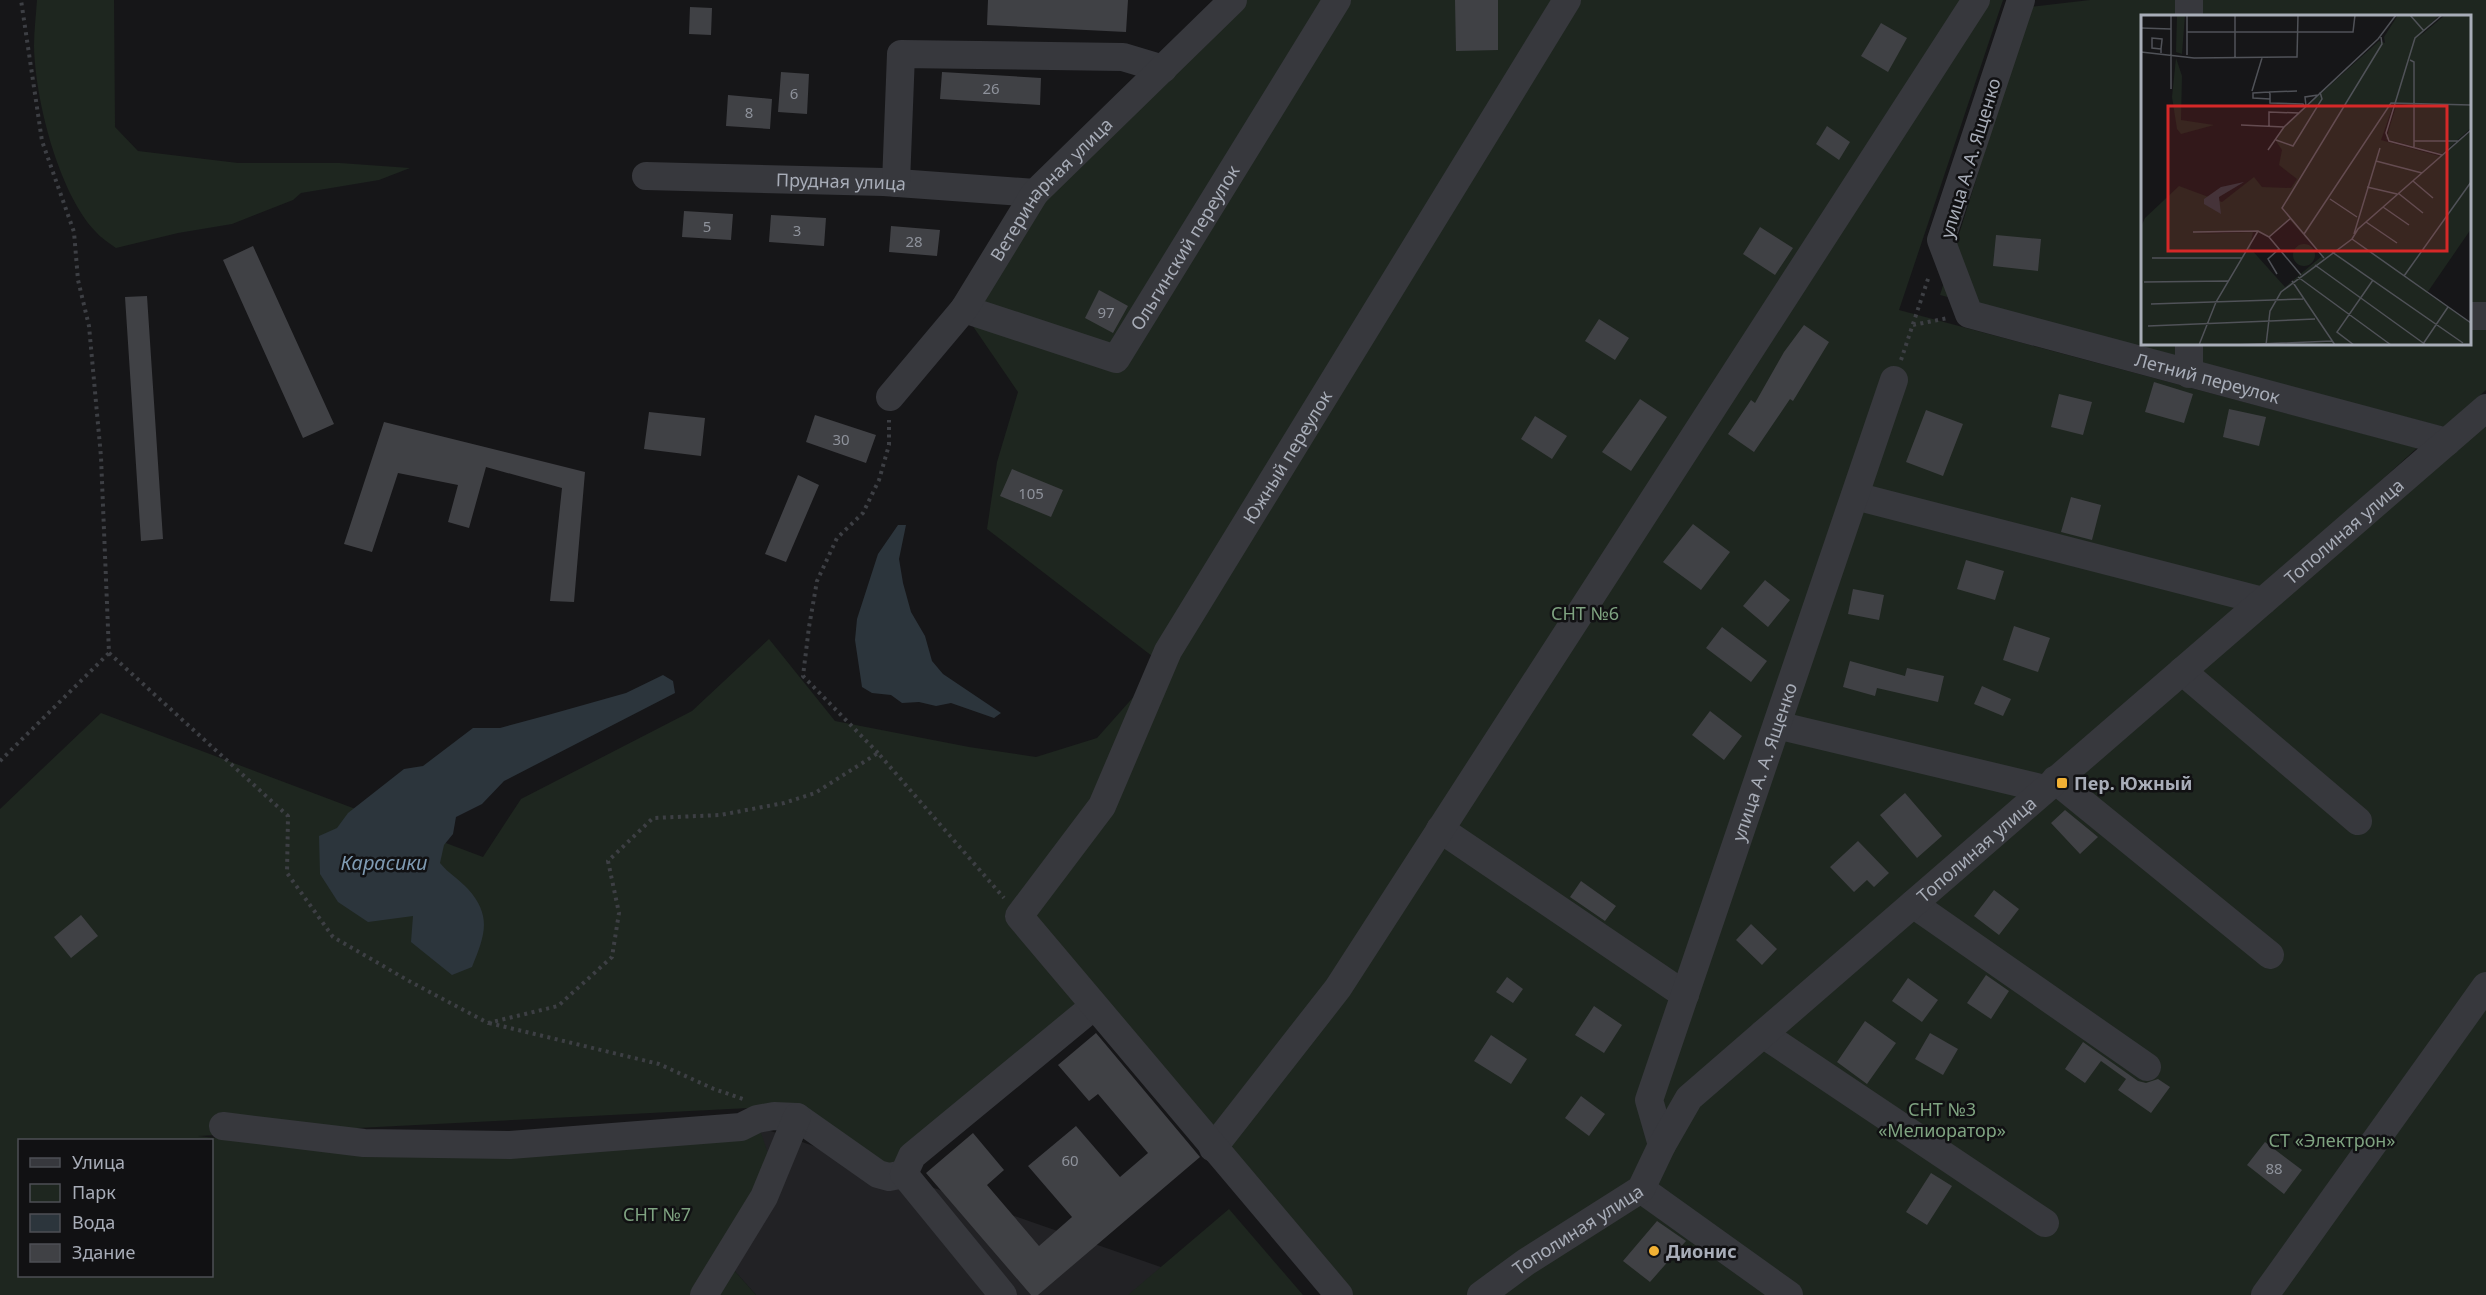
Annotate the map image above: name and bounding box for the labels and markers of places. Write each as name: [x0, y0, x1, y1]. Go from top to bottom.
place label: Пер. Южный: [2074, 771, 2192, 795]
marker: Пер. Южный: [2055, 776, 2069, 790]
place label: Дионис: [1666, 1239, 1737, 1263]
marker: Дионис: [1647, 1244, 1661, 1258]

